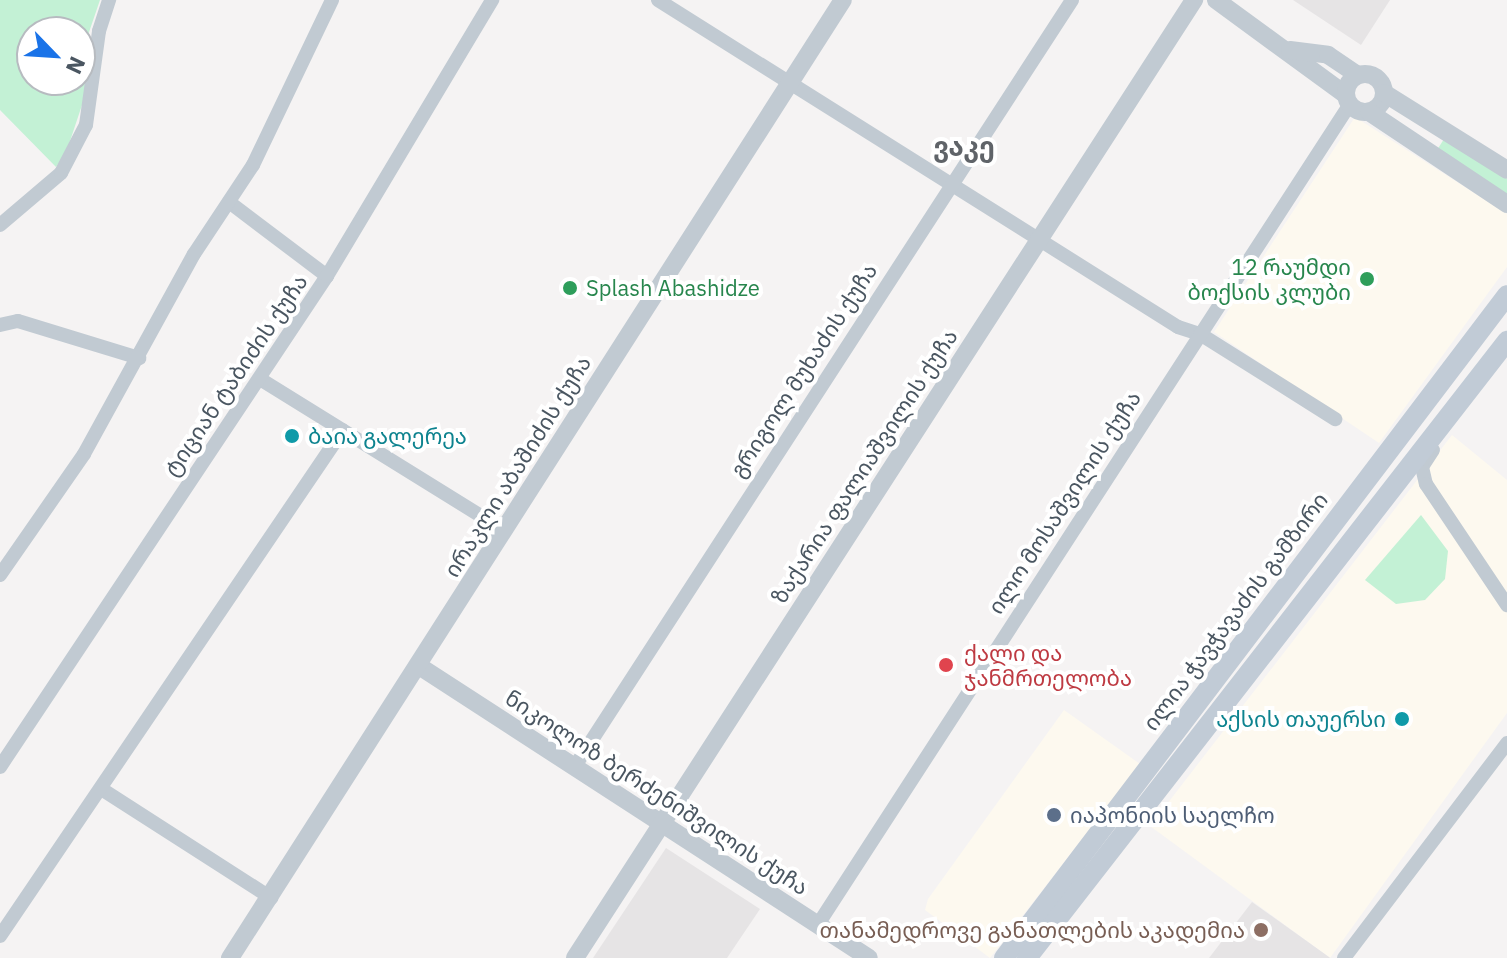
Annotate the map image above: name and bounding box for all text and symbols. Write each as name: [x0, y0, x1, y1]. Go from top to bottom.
north arrow: [16, 16, 96, 96]
text: N: [60, 52, 93, 79]
district label: ვაკე: [933, 131, 995, 163]
place label: 12 რაუმდი ბოქსის კლუბი: [1187, 253, 1351, 304]
street label: გრიგოლ მუხაძის ქუჩა: [724, 258, 882, 482]
street label: ტიციან ტაბიძის ქუჩა: [157, 269, 313, 481]
marker: 12 რაუმდი ბოქსის კლუბი: [1358, 270, 1376, 288]
place label: Splash Abashidze: [586, 275, 760, 301]
marker: Splash Abashidze: [561, 279, 579, 297]
street label: ზაქარია ფალიაშვილის ქუჩა: [765, 324, 963, 608]
street label: ირაკლი აბაშიძის ქუჩა: [438, 351, 596, 581]
street label: ილო მოსაშვილის ქუჩა: [982, 386, 1146, 618]
place label: ბაია გალერეა: [308, 423, 467, 449]
marker: ბაია გალერეა: [283, 427, 301, 445]
street label: ილია ჭავჭავაძის გამზირი: [1137, 487, 1333, 735]
place label: ქალი და ჯანმრთელობა: [964, 639, 1132, 690]
marker: ქალი და ჯანმრთელობა: [935, 654, 957, 676]
street label: ნიკოლოზ ბერძენიშვილის ქუჩა: [500, 684, 814, 900]
place label: აქსის თაუერსი: [1216, 706, 1386, 732]
marker: აქსის თაუერსი: [1393, 710, 1411, 728]
place label: იაპონიის საელჩო: [1070, 802, 1275, 828]
marker: იაპონიის საელჩო: [1045, 806, 1063, 824]
place label: თანამედროვე განათლების აკადემია: [820, 917, 1245, 943]
marker: თანამედროვე განათლების აკადემია: [1252, 921, 1270, 939]

